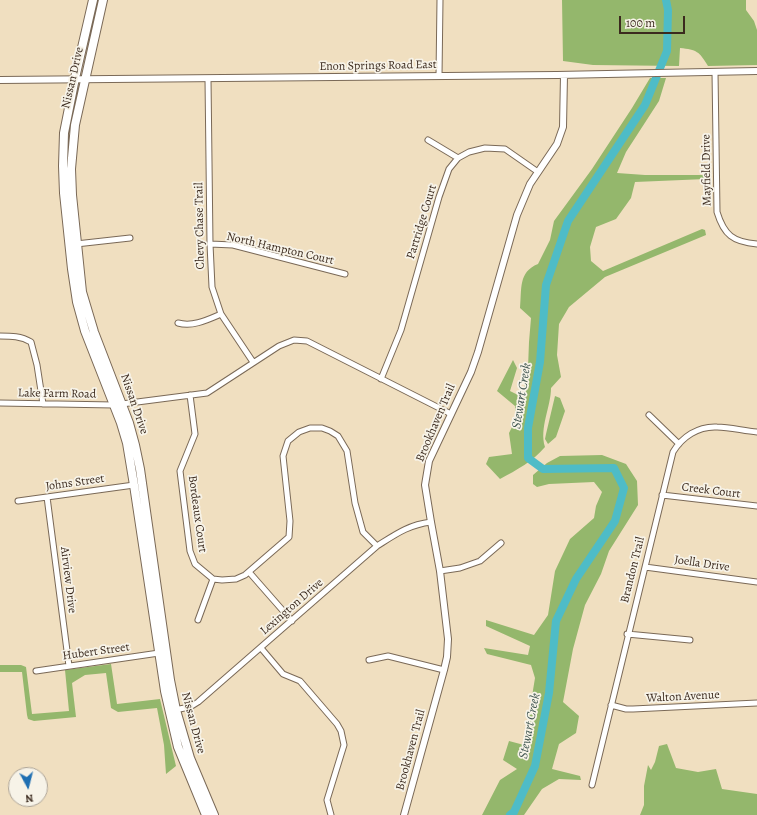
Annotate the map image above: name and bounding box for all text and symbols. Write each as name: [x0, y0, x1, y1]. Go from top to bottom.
scale bar: [621, 8, 687, 34]
text: 100 m: [626, 15, 655, 31]
street label: Nissan Drive: [59, 46, 87, 110]
street label: Enon Springs Road East: [319, 58, 437, 74]
street label: Mayfield Drive: [699, 134, 715, 206]
street label: Chevy Chase Trail: [192, 182, 208, 270]
street label: Partridge Court: [404, 183, 440, 261]
street label: North Hampton Court: [225, 230, 335, 268]
water label: Stewart Creek: [509, 362, 535, 430]
street label: Nissan Drive: [117, 372, 151, 436]
street label: Brookhaven Trail: [413, 382, 459, 464]
street label: Lake Farm Road: [18, 386, 96, 402]
street label: Johns Street: [45, 472, 105, 494]
street label: Bordeaux Court: [184, 474, 210, 554]
street label: Creek Court: [681, 480, 741, 502]
street label: Brandon Trail: [618, 535, 648, 605]
street label: Airview Drive: [57, 546, 79, 614]
street label: Joella Drive: [673, 553, 731, 575]
street label: Lexington Drive: [258, 576, 326, 638]
street label: Hubert Street: [62, 640, 130, 664]
street label: Walton Avenue: [646, 688, 720, 706]
street label: Nissan Drive: [178, 691, 208, 755]
water label: Stewart Creek: [516, 692, 544, 760]
street label: Brookhaven Trail: [393, 708, 429, 792]
north arrow: [8, 767, 48, 807]
text: N: [25, 790, 34, 806]

